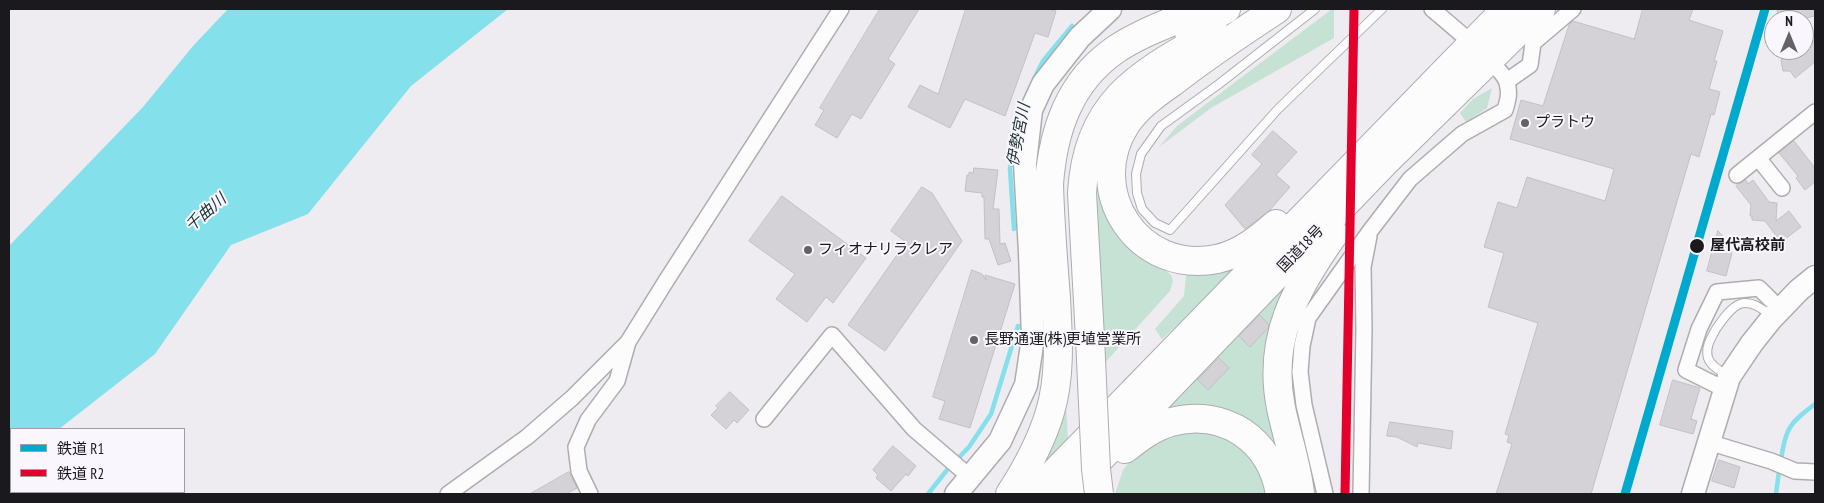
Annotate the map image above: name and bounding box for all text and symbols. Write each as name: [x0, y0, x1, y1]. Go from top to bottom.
north arrow: [1764, 10, 1814, 60]
text: N: [1785, 12, 1793, 30]
water label: 伊勢宮川: [1003, 102, 1035, 168]
place label: プラトウ: [1535, 114, 1595, 132]
marker: プラトウ: [1519, 117, 1531, 129]
water label: 千曲川: [182, 190, 230, 236]
street label: 国道18号: [1274, 222, 1328, 276]
marker: 屋代高校前: [1688, 237, 1706, 255]
place label: 屋代高校前: [1710, 237, 1785, 255]
place label: フィオナリラクレア: [818, 241, 953, 259]
marker: フィオナリラクレア: [802, 244, 814, 256]
place label: 長野通運(株)更埴営業所: [984, 331, 1141, 349]
marker: 長野通運(株)更埴営業所: [968, 334, 980, 346]
legend: [10, 428, 185, 493]
text: 鉄道 R1: [57, 439, 104, 458]
text: 鉄道 R2: [57, 464, 104, 483]

